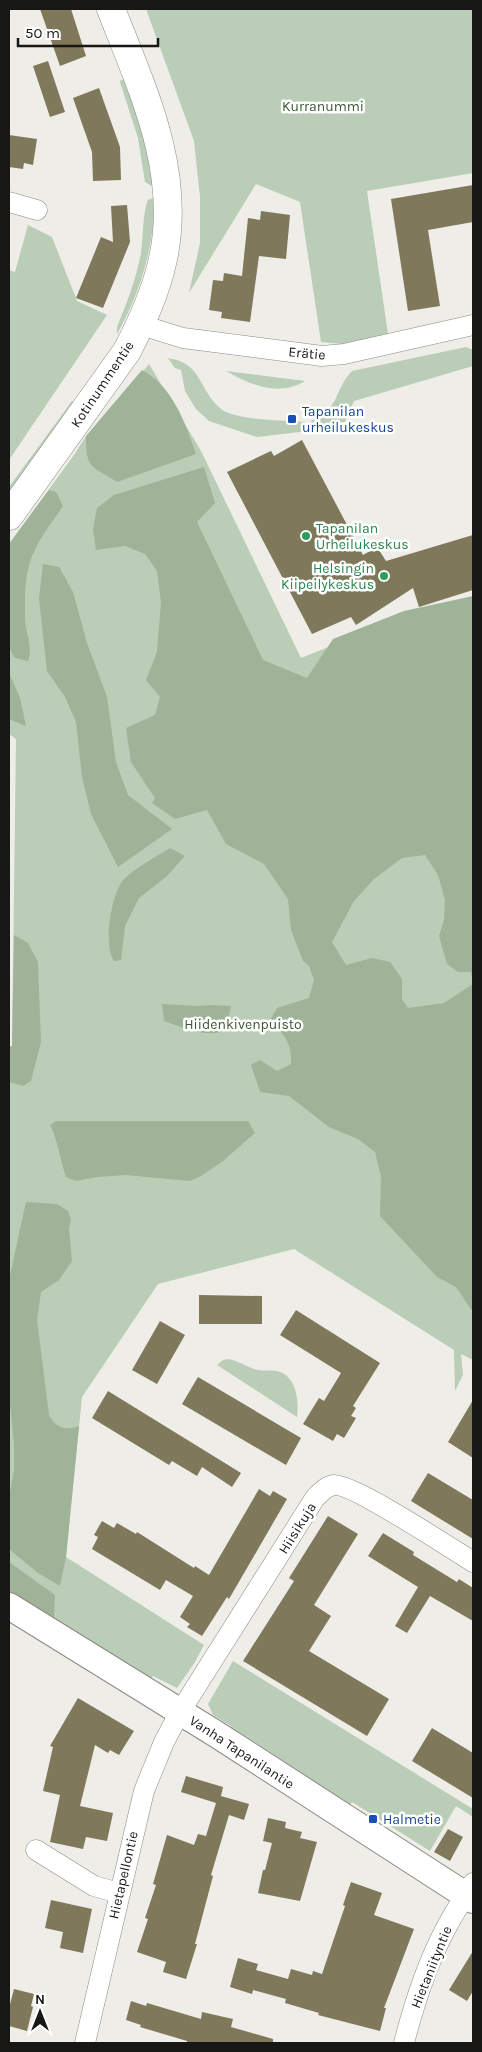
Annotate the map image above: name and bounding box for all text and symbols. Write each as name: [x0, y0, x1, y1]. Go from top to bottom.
scale bar: [18, 15, 158, 47]
text: 50 m: [25, 24, 60, 42]
park label: Kurranummi: [282, 98, 364, 115]
street label: Kotinummentie: [67, 338, 138, 431]
street label: Erätie: [288, 343, 326, 364]
place label: Tapanilan urheilukeskus: [302, 403, 394, 436]
marker: Tapanilan urheilukeskus: [286, 413, 298, 425]
place label: Tapanilan Urheilukeskus: [316, 520, 409, 553]
marker: Tapanilan Urheilukeskus: [300, 530, 312, 542]
place label: Helsingin Kiipeilykeskus: [281, 560, 374, 593]
marker: Helsingin Kiipeilykeskus: [378, 570, 390, 582]
park label: Hiidenkivenpuisto: [184, 1016, 302, 1033]
street label: Hiisikuja: [275, 1499, 320, 1557]
street label: Vanha Tapanilantie: [186, 1712, 297, 1793]
place label: Halmetie: [383, 1811, 441, 1828]
marker: Halmetie: [367, 1813, 379, 1825]
street label: Hietapellontie: [105, 1830, 142, 1921]
street label: Hietaniityntie: [407, 1924, 456, 2011]
north arrow: [15, 1987, 65, 2037]
text: N: [35, 1991, 45, 2008]

